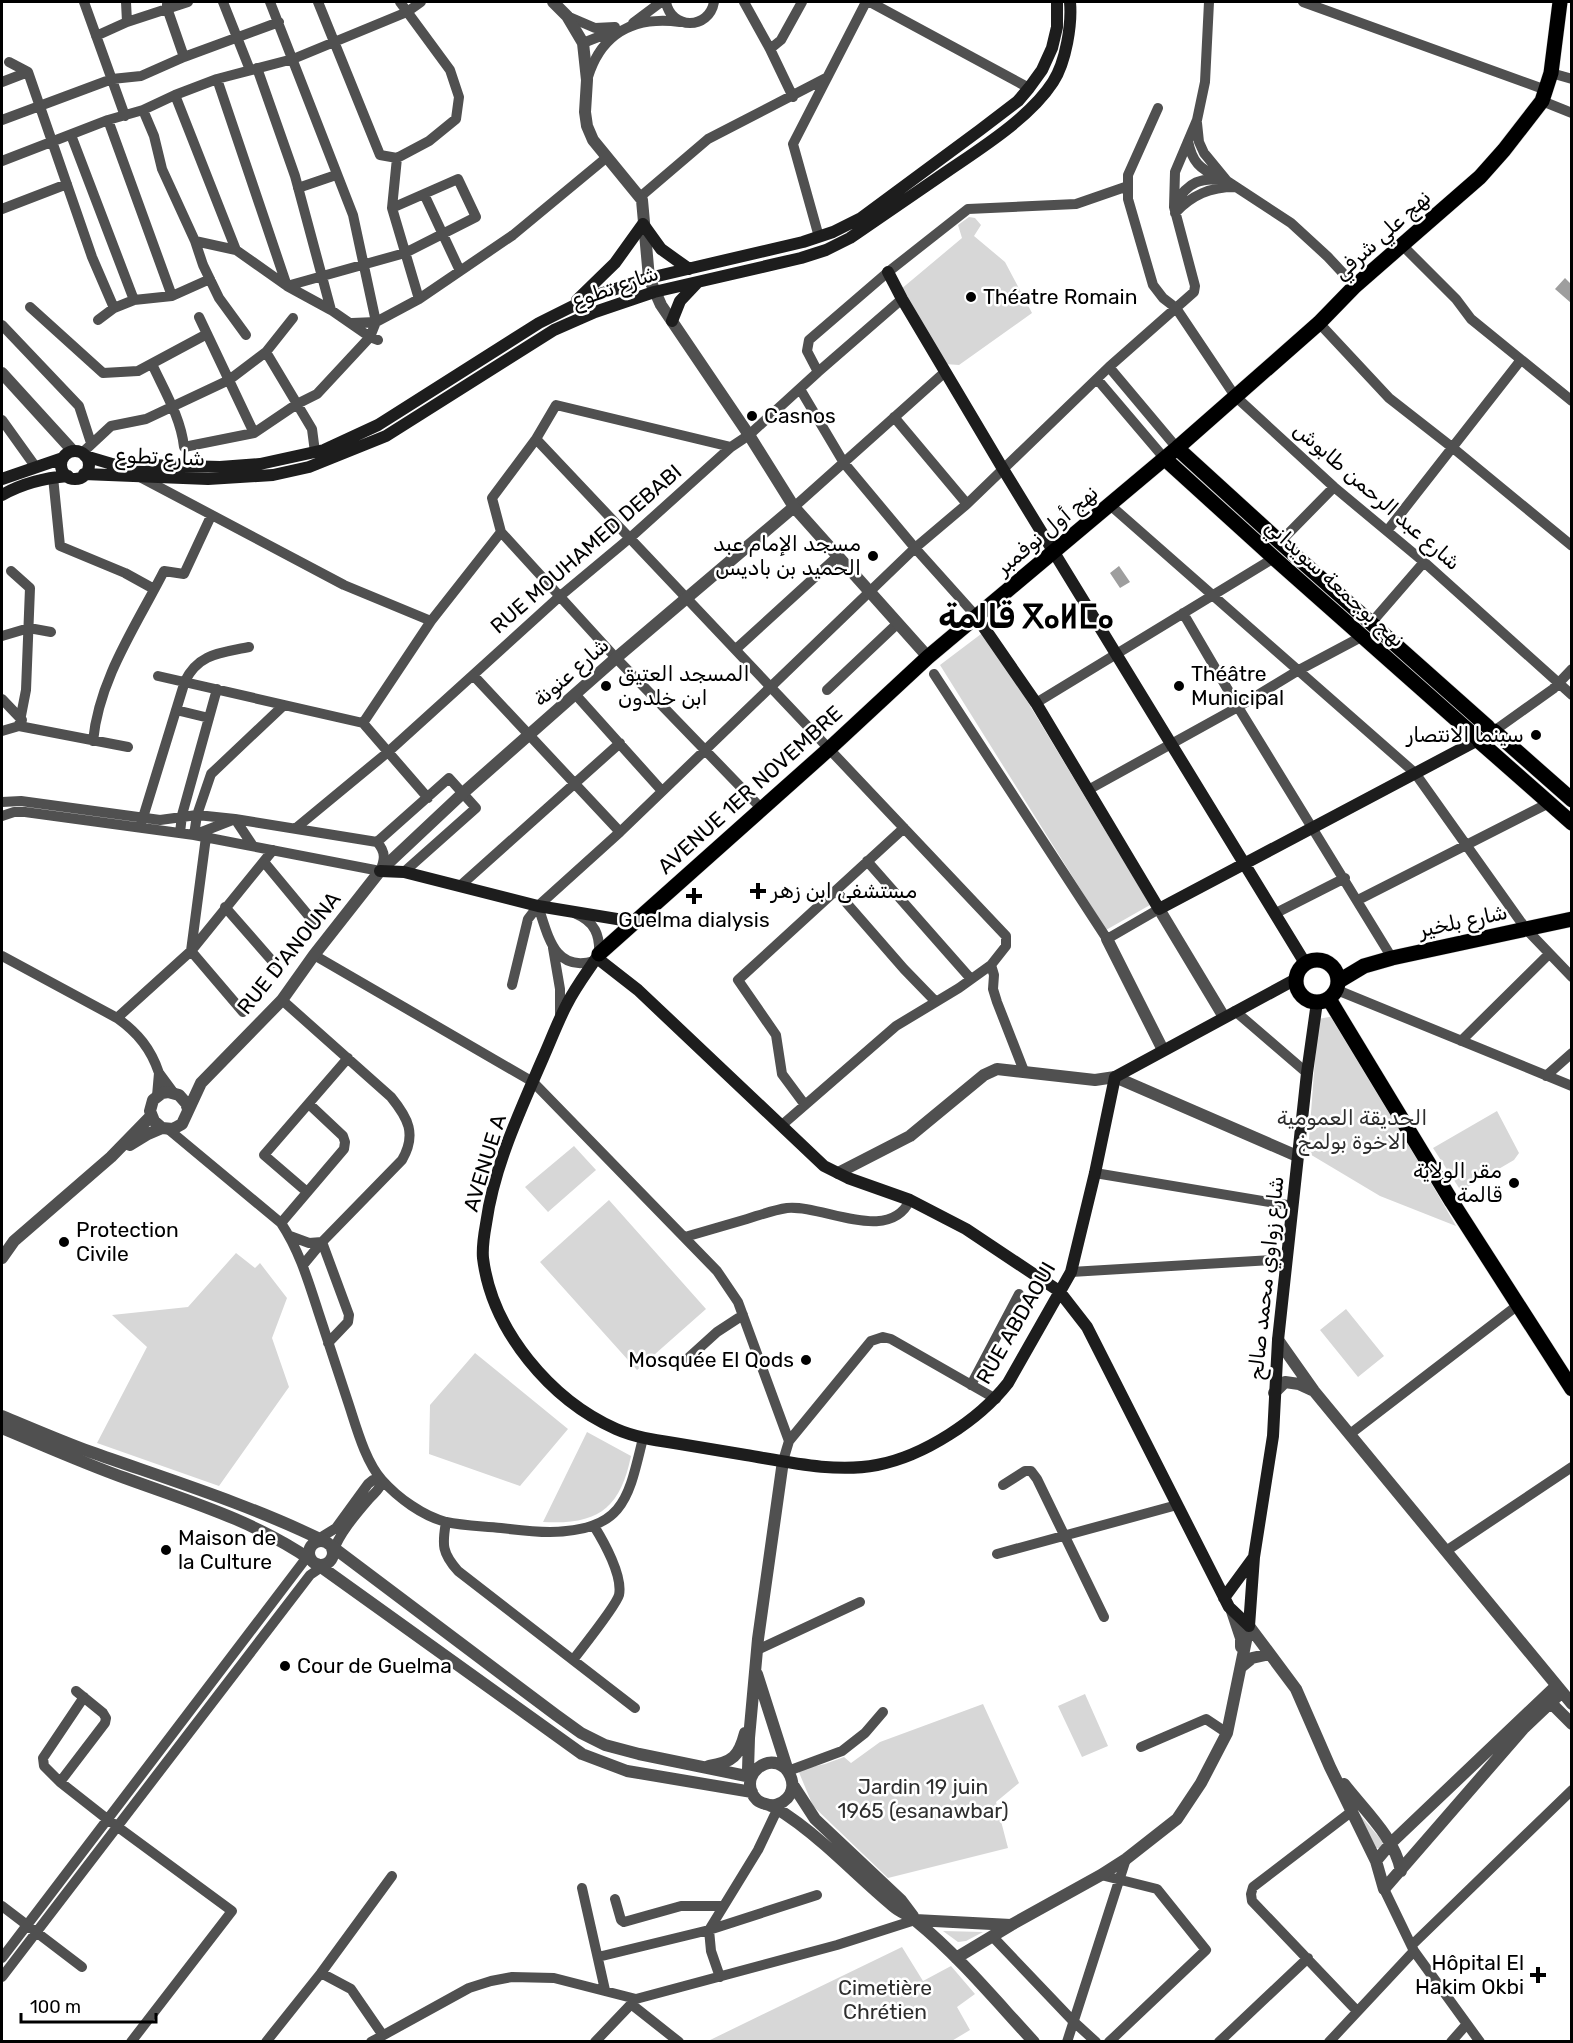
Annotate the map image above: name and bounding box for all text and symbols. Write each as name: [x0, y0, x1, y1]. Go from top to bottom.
street label: نهج علي شرفي: [1328, 184, 1438, 288]
street label: شارع تطوع: [568, 260, 662, 315]
place label: Théatre Romain: [983, 284, 1137, 309]
marker: Théatre Romain: [964, 290, 978, 304]
place label: Casnos: [764, 403, 836, 428]
marker: Casnos: [745, 409, 759, 423]
street label: شارع عبد الرحمن طابوش: [1287, 416, 1466, 576]
street label: شارع تطوع: [114, 442, 205, 473]
street label: RUE MOUHAMED DEBABI: [485, 459, 686, 638]
street label: نهج أول نوفمبر: [989, 480, 1104, 582]
street label: نهج بوجمعة سويداني: [1258, 513, 1410, 655]
place label: مسجد الإمام عبد الحميد بن باديس: [713, 531, 861, 580]
marker: مسجد الإمام عبد الحميد بن باديس: [866, 549, 880, 563]
district label: قالمة ⴳⴰⵍⵎⴰ: [938, 597, 1114, 636]
street label: شارع عنونة: [528, 632, 615, 713]
place label: المسجد العتيق ابن خلدون: [618, 661, 750, 711]
place label: Théâtre Municipal: [1191, 661, 1284, 710]
marker: المسجد العتيق ابن خلدون: [599, 679, 613, 693]
marker: Théâtre Municipal: [1172, 679, 1186, 693]
street label: AVENUE 1ER NOVEMBRE: [652, 700, 847, 879]
place label: سينما الانتصار: [1404, 722, 1524, 747]
marker: سينما الانتصار: [1529, 728, 1543, 742]
place label: مستشفى ابن زهر: [769, 878, 917, 903]
marker: مستشفى ابن زهر: [749, 882, 767, 900]
street label: RUE D'ANOUNA: [232, 886, 346, 1019]
marker: Guelma dialysis: [685, 887, 703, 905]
street label: شارع بلخير: [1414, 899, 1510, 944]
place label: Guelma dialysis: [618, 907, 770, 932]
park label: الحديقة العمومية الاخوة بولمخ: [1277, 1105, 1427, 1156]
street label: AVENUE A: [458, 1111, 511, 1214]
place label: مقر الولاية قالمة: [1413, 1158, 1502, 1207]
street label: شارع زواوي محمد صالح: [1242, 1175, 1291, 1381]
marker: مقر الولاية قالمة: [1507, 1176, 1521, 1190]
place label: Protection Civile: [76, 1217, 179, 1266]
marker: Protection Civile: [57, 1235, 71, 1249]
street label: RUE ABDAOUI: [971, 1257, 1061, 1388]
place label: Mosquée El Qods: [628, 1347, 794, 1372]
marker: Mosquée El Qods: [799, 1353, 813, 1367]
place label: Maison de la Culture: [178, 1525, 276, 1574]
marker: Maison de la Culture: [159, 1543, 173, 1557]
place label: Cour de Guelma: [297, 1653, 452, 1678]
marker: Cour de Guelma: [278, 1659, 292, 1673]
park label: Jardin 19 juin 1965 (esanawbar): [837, 1774, 1009, 1823]
place label: Hôpital El Hakim Okbi: [1415, 1950, 1524, 1999]
marker: Hôpital El Hakim Okbi: [1529, 1966, 1547, 1984]
park label: Cimetière Chrétien: [838, 1975, 932, 2024]
scale bar: [21, 1986, 156, 2024]
text: 100 m: [30, 1996, 81, 2018]

